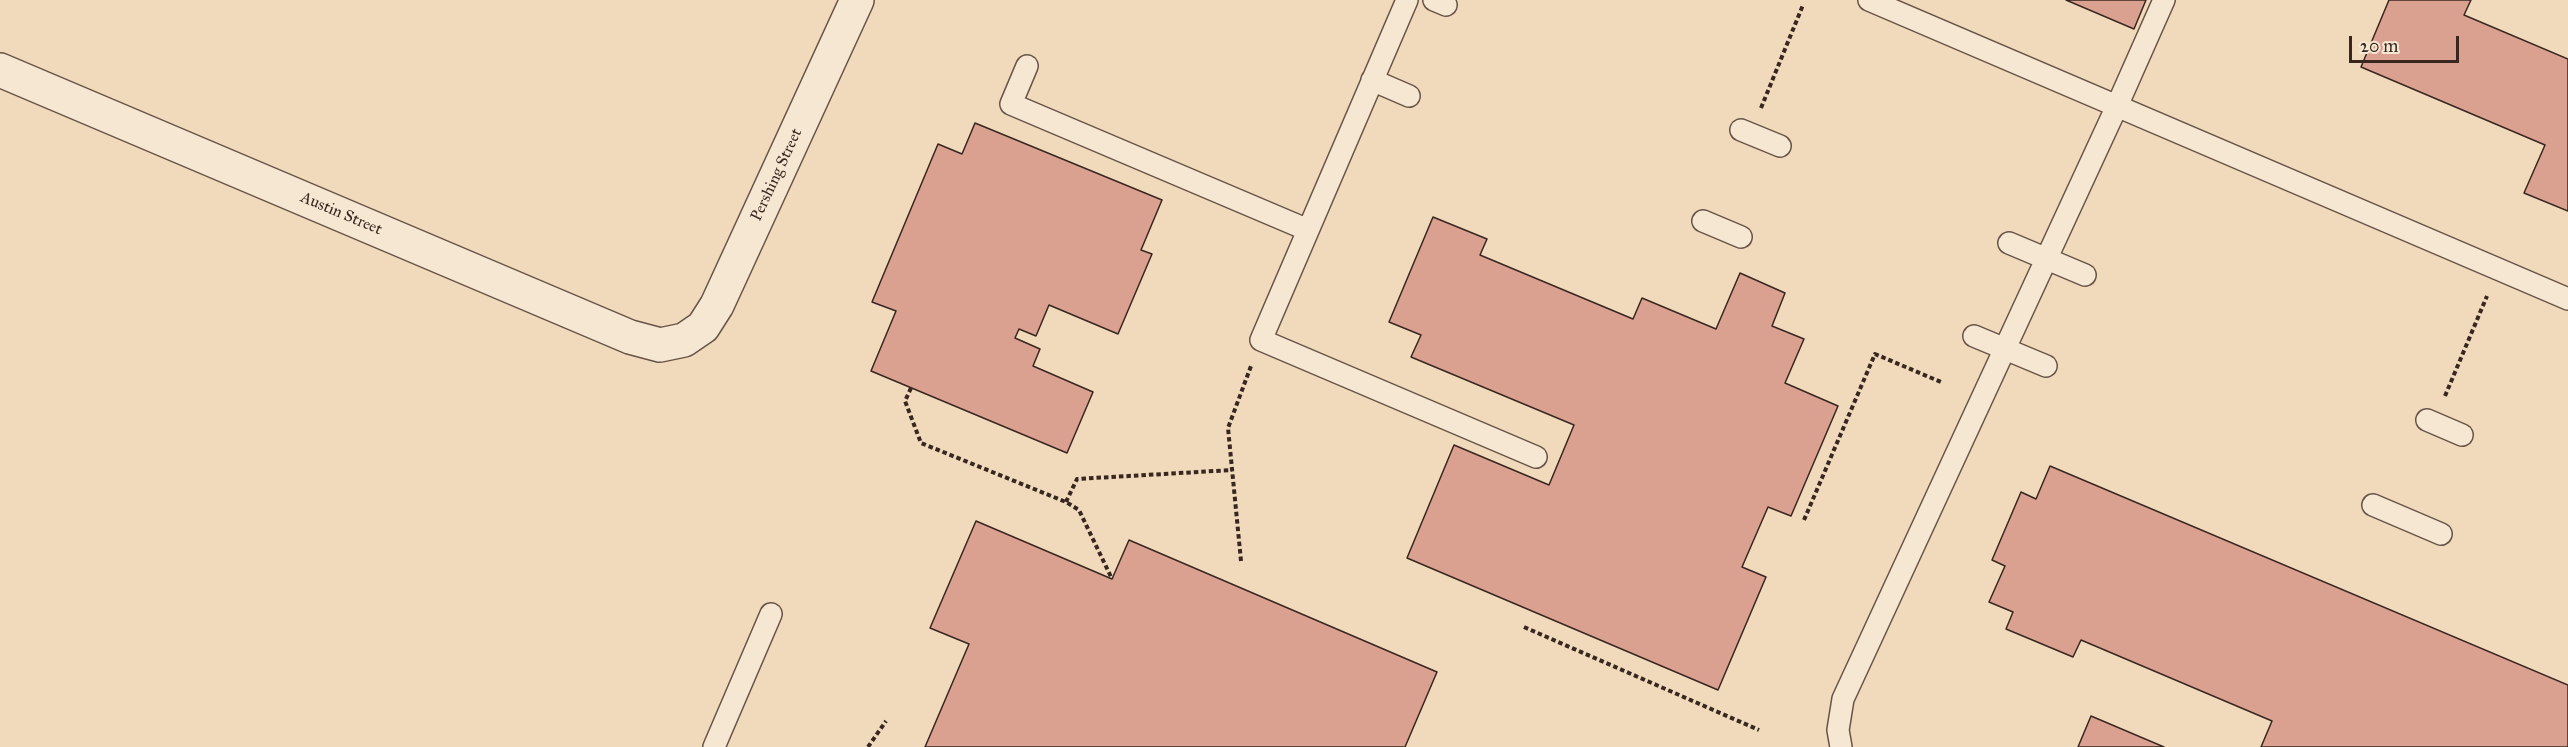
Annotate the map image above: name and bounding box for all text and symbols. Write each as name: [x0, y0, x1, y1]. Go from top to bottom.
scale bar: [2352, 24, 2462, 62]
text: 20 m: [2360, 35, 2398, 57]
street label: Pershing Street: [747, 126, 807, 224]
street label: Austin Street: [297, 188, 385, 240]

